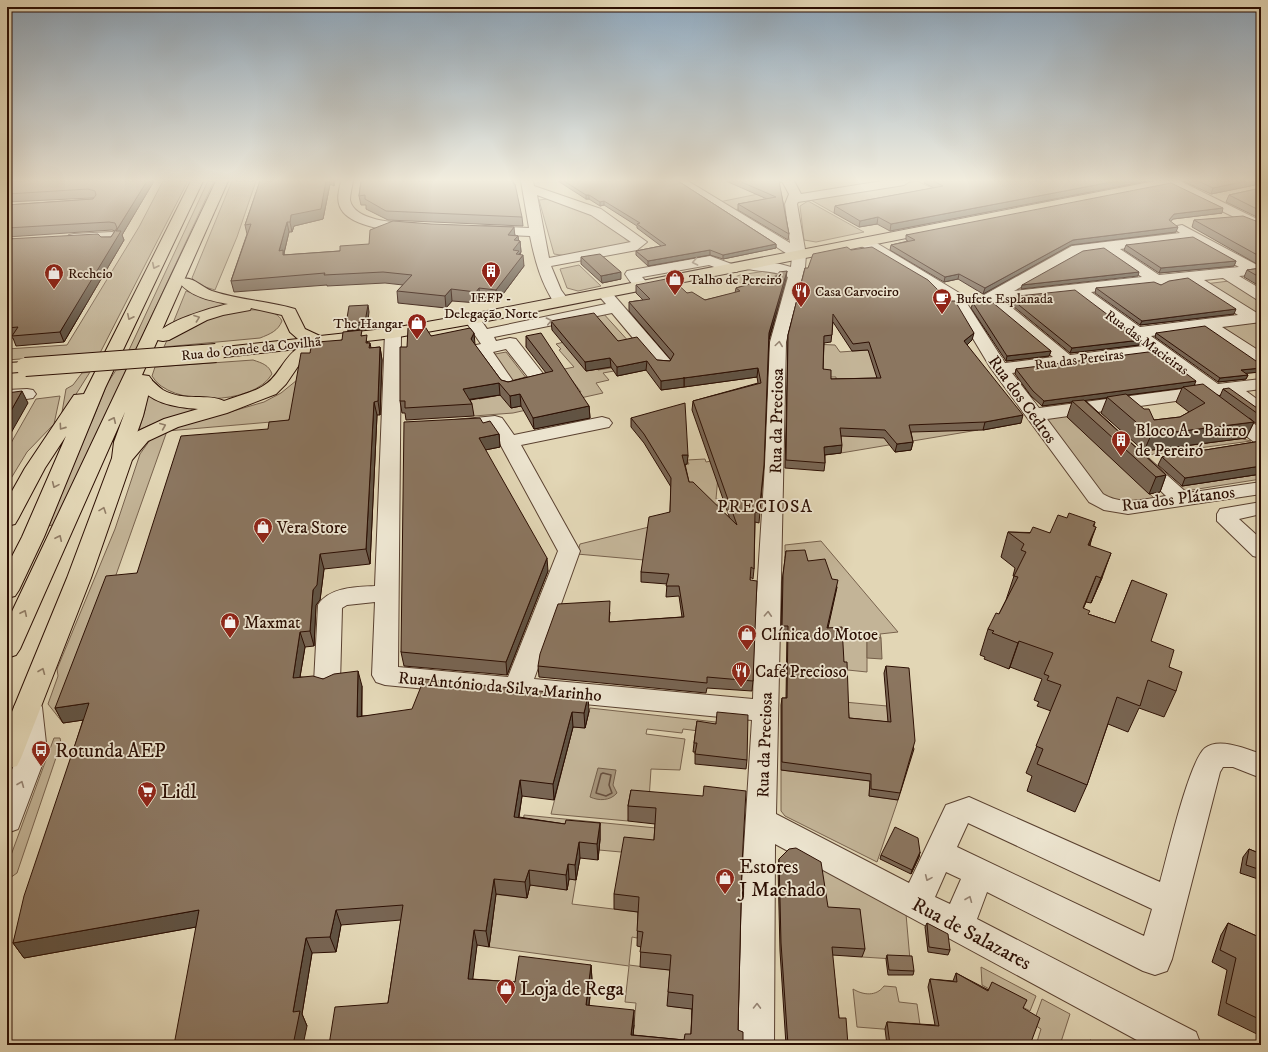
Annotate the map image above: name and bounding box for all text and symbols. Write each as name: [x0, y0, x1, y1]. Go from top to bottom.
one-way arrow: [692, 258, 699, 266]
building icon: IEFP - Delegação Norte: [480, 260, 502, 288]
shop icon: Recheio: [43, 262, 65, 290]
one-way arrow: [152, 262, 160, 269]
place label: Recheio: [68, 265, 113, 283]
shop icon: Talho de Pereiró: [664, 268, 686, 296]
place label: Talho de Pereiró: [689, 271, 782, 289]
restaurant icon: Casa Carvoeiro: [790, 280, 812, 308]
place label: Casa Carvoeiro: [815, 283, 899, 301]
cafe icon: Bufete Esplanada: [931, 287, 953, 315]
place label: IEFP - Delegação Norte: [444, 289, 538, 323]
place label: Bufete Esplanada: [956, 290, 1053, 308]
street label: Rua das Macieiras: [1101, 306, 1192, 379]
shop icon: The Hangar: [406, 312, 428, 340]
one-way arrow: [127, 313, 135, 321]
one-way arrow: [194, 314, 201, 322]
place label: The Hangar: [333, 315, 404, 333]
one-way arrow: [546, 317, 552, 326]
street label: Rua do Conde da Covilhã: [180, 333, 322, 365]
one-way arrow: [774, 341, 783, 348]
street label: Rua das Pereiras: [1033, 346, 1125, 374]
street label: Rua dos Cedros: [983, 351, 1062, 448]
street label: Rua da Preciosa: [765, 367, 789, 474]
one-way arrow: [108, 416, 116, 424]
place label: Bloco A - Bairro de Pereiró: [1135, 420, 1247, 462]
one-way arrow: [59, 423, 67, 430]
one-way arrow: [159, 423, 167, 431]
building icon: Bloco A - Bairro de Pereiró: [1110, 429, 1132, 457]
one-way arrow: [52, 481, 60, 489]
street label: Rua dos Plátanos: [1120, 481, 1236, 517]
district label: PRECIOSA: [717, 496, 813, 518]
one-way arrow: [99, 507, 107, 514]
shop icon: Vera Store: [252, 516, 274, 544]
place label: Vera Store: [276, 517, 347, 539]
one-way arrow: [54, 535, 62, 542]
one-way arrow: [19, 610, 27, 618]
shop icon: Maxmat: [219, 611, 241, 639]
one-way arrow: [763, 611, 772, 617]
place label: Maxmat: [244, 612, 301, 634]
shop icon: Clínica do Motoe: [736, 623, 758, 651]
place label: Clínica do Motoe: [761, 624, 878, 646]
restaurant icon: Café Precioso: [730, 660, 752, 688]
place label: Café Precioso: [755, 661, 847, 683]
one-way arrow: [37, 667, 45, 675]
street label: Rua António da Silva Marinho: [397, 667, 603, 707]
street label: Rua da Preciosa: [752, 691, 778, 798]
bus stop icon: Rotunda AEP: [30, 739, 52, 767]
place label: Rotunda AEP: [55, 739, 166, 764]
one-way arrow: [17, 780, 25, 787]
supermarket icon: Lidl: [136, 780, 158, 808]
place label: Lidl: [161, 780, 197, 805]
place label: Estores J Machado: [737, 855, 825, 903]
shop icon: Estores J Machado: [714, 867, 736, 895]
one-way arrow: [924, 874, 932, 881]
street label: Rua de Salazares: [907, 892, 1035, 976]
one-way arrow: [964, 896, 972, 903]
shop icon: Loja de Rega: [495, 977, 517, 1005]
place label: Loja de Rega: [520, 977, 625, 1002]
one-way arrow: [753, 1003, 761, 1009]

